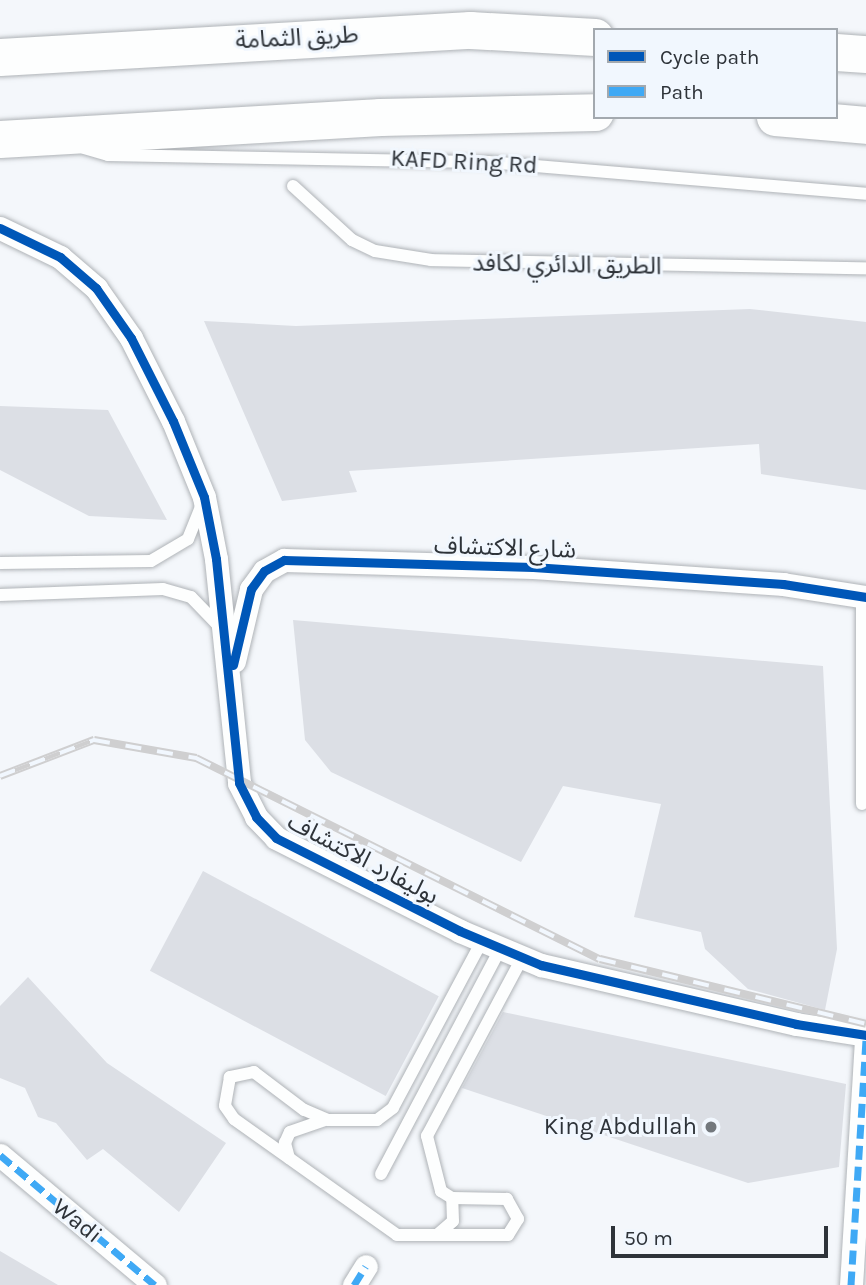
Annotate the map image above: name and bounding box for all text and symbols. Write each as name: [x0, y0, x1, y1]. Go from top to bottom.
street label: طريق الثمامة: [235, 20, 359, 56]
legend: [593, 28, 838, 119]
text: Cycle path: [660, 45, 760, 69]
text: Path: [660, 80, 704, 104]
street label: KAFD Ring Rd: [390, 144, 538, 180]
street label: الطريق الدائري لكافد: [472, 249, 662, 281]
street label: شارع الاكتشاف: [434, 531, 576, 565]
street label: بوليفارد الاكتشاف: [283, 807, 443, 911]
place label: King Abdullah: [544, 1113, 697, 1141]
marker: King Abdullah: [703, 1119, 719, 1135]
street label: Wadi: [46, 1192, 108, 1250]
scale bar: [614, 1212, 831, 1256]
text: 50 m: [624, 1226, 673, 1250]

